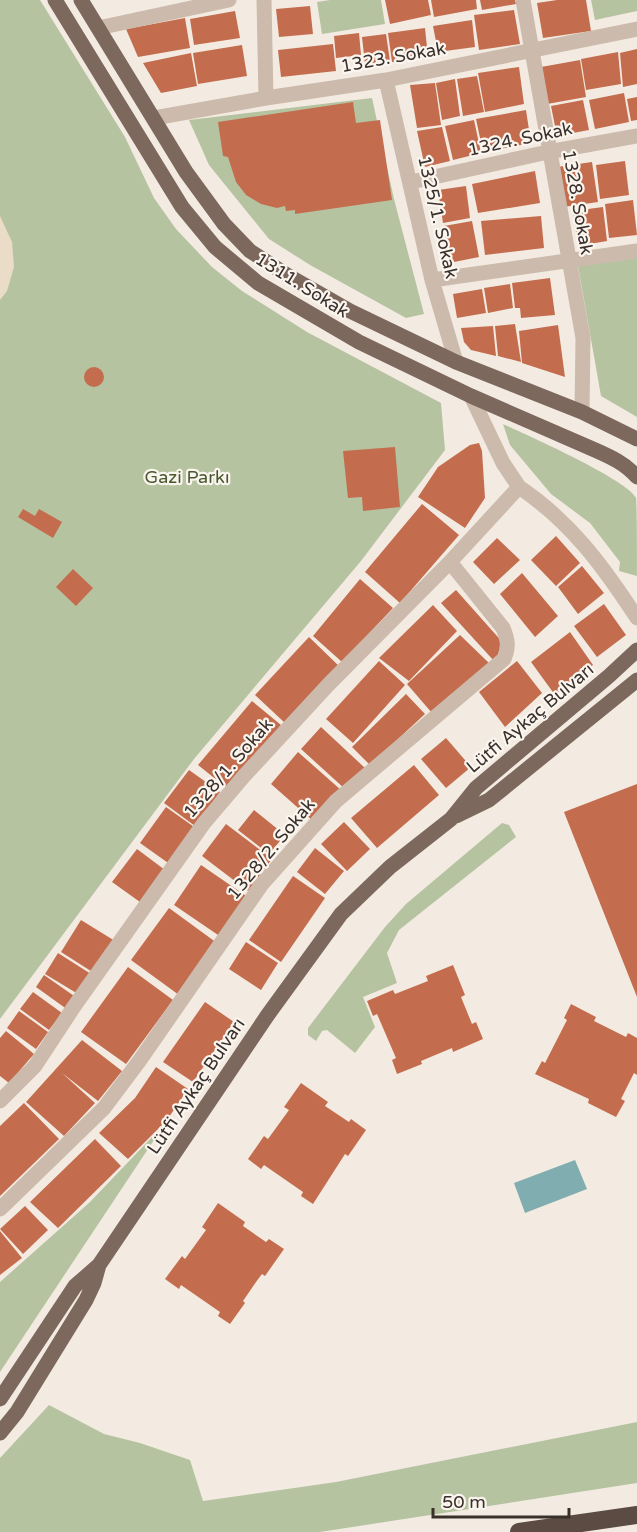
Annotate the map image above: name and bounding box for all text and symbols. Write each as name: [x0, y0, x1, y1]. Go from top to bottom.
street label: 1323. Sokak: [339, 37, 447, 77]
street label: 1324. Sokak: [466, 117, 574, 161]
street label: 1328. Sokak: [558, 148, 598, 256]
street label: 1325/1. Sokak: [413, 153, 463, 281]
street label: 1311. Sokak: [251, 248, 353, 323]
park label: Gazi Parkı: [145, 466, 229, 488]
street label: Lütfi Aykaç Bulvarı: [462, 658, 598, 778]
street label: 1328/1. Sokak: [179, 713, 278, 823]
street label: 1328/2. Sokak: [222, 794, 320, 904]
street label: Lütfi Aykaç Bulvarı: [142, 1014, 250, 1158]
scale bar: [433, 1481, 570, 1519]
text: 50 m: [442, 1491, 486, 1513]

